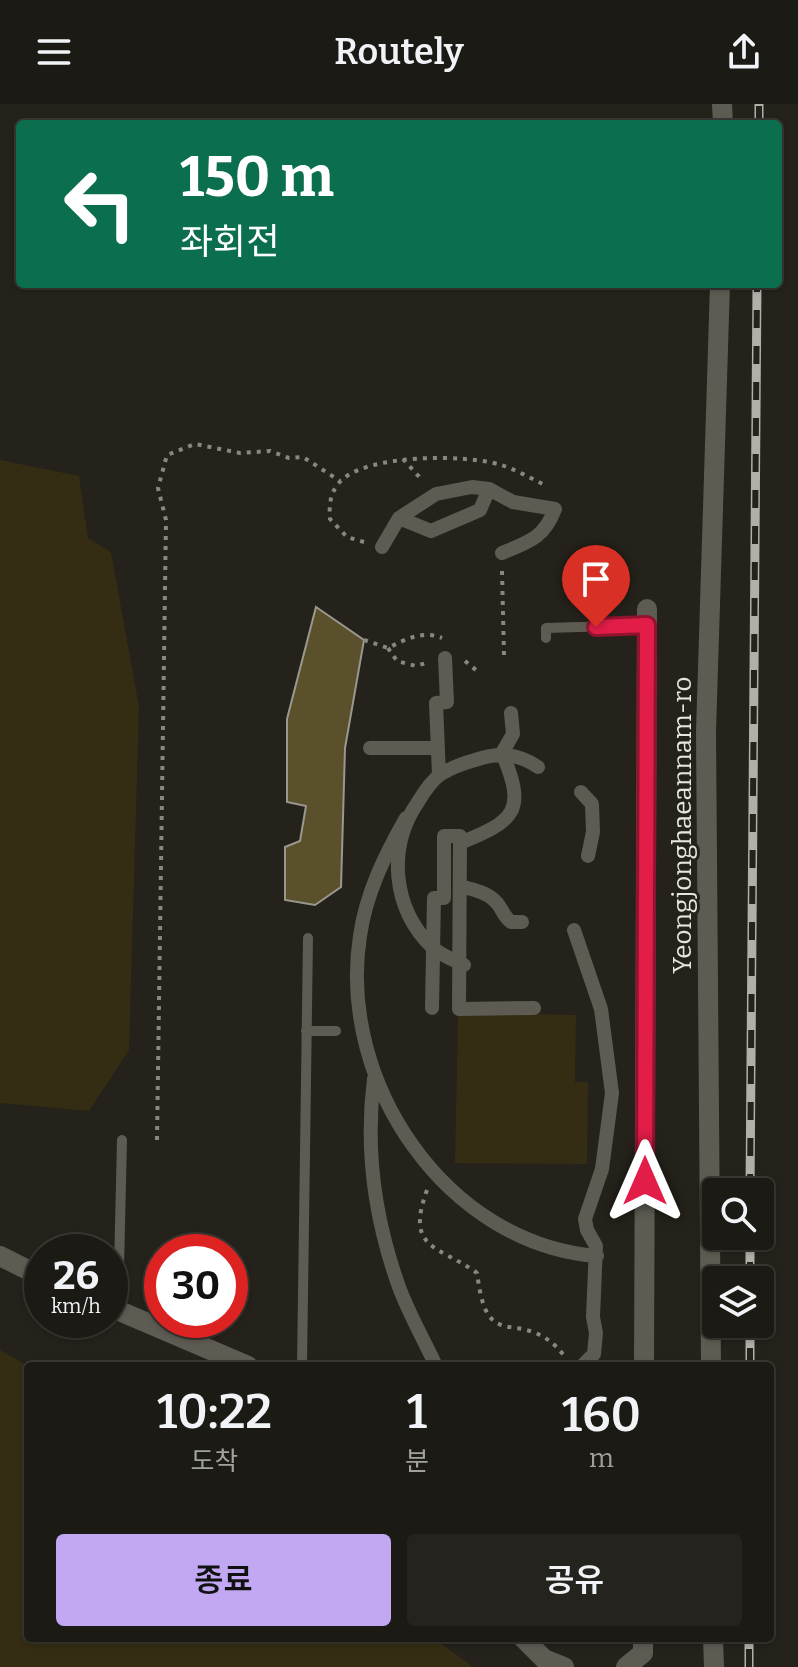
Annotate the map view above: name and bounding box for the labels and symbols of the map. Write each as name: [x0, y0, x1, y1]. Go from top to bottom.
pin: [562, 545, 630, 627]
street label: Yeongjonghaeannam-ro: [667, 677, 698, 973]
position arrow: [603, 1139, 687, 1223]
speed limit sign: 30: [144, 1234, 248, 1338]

